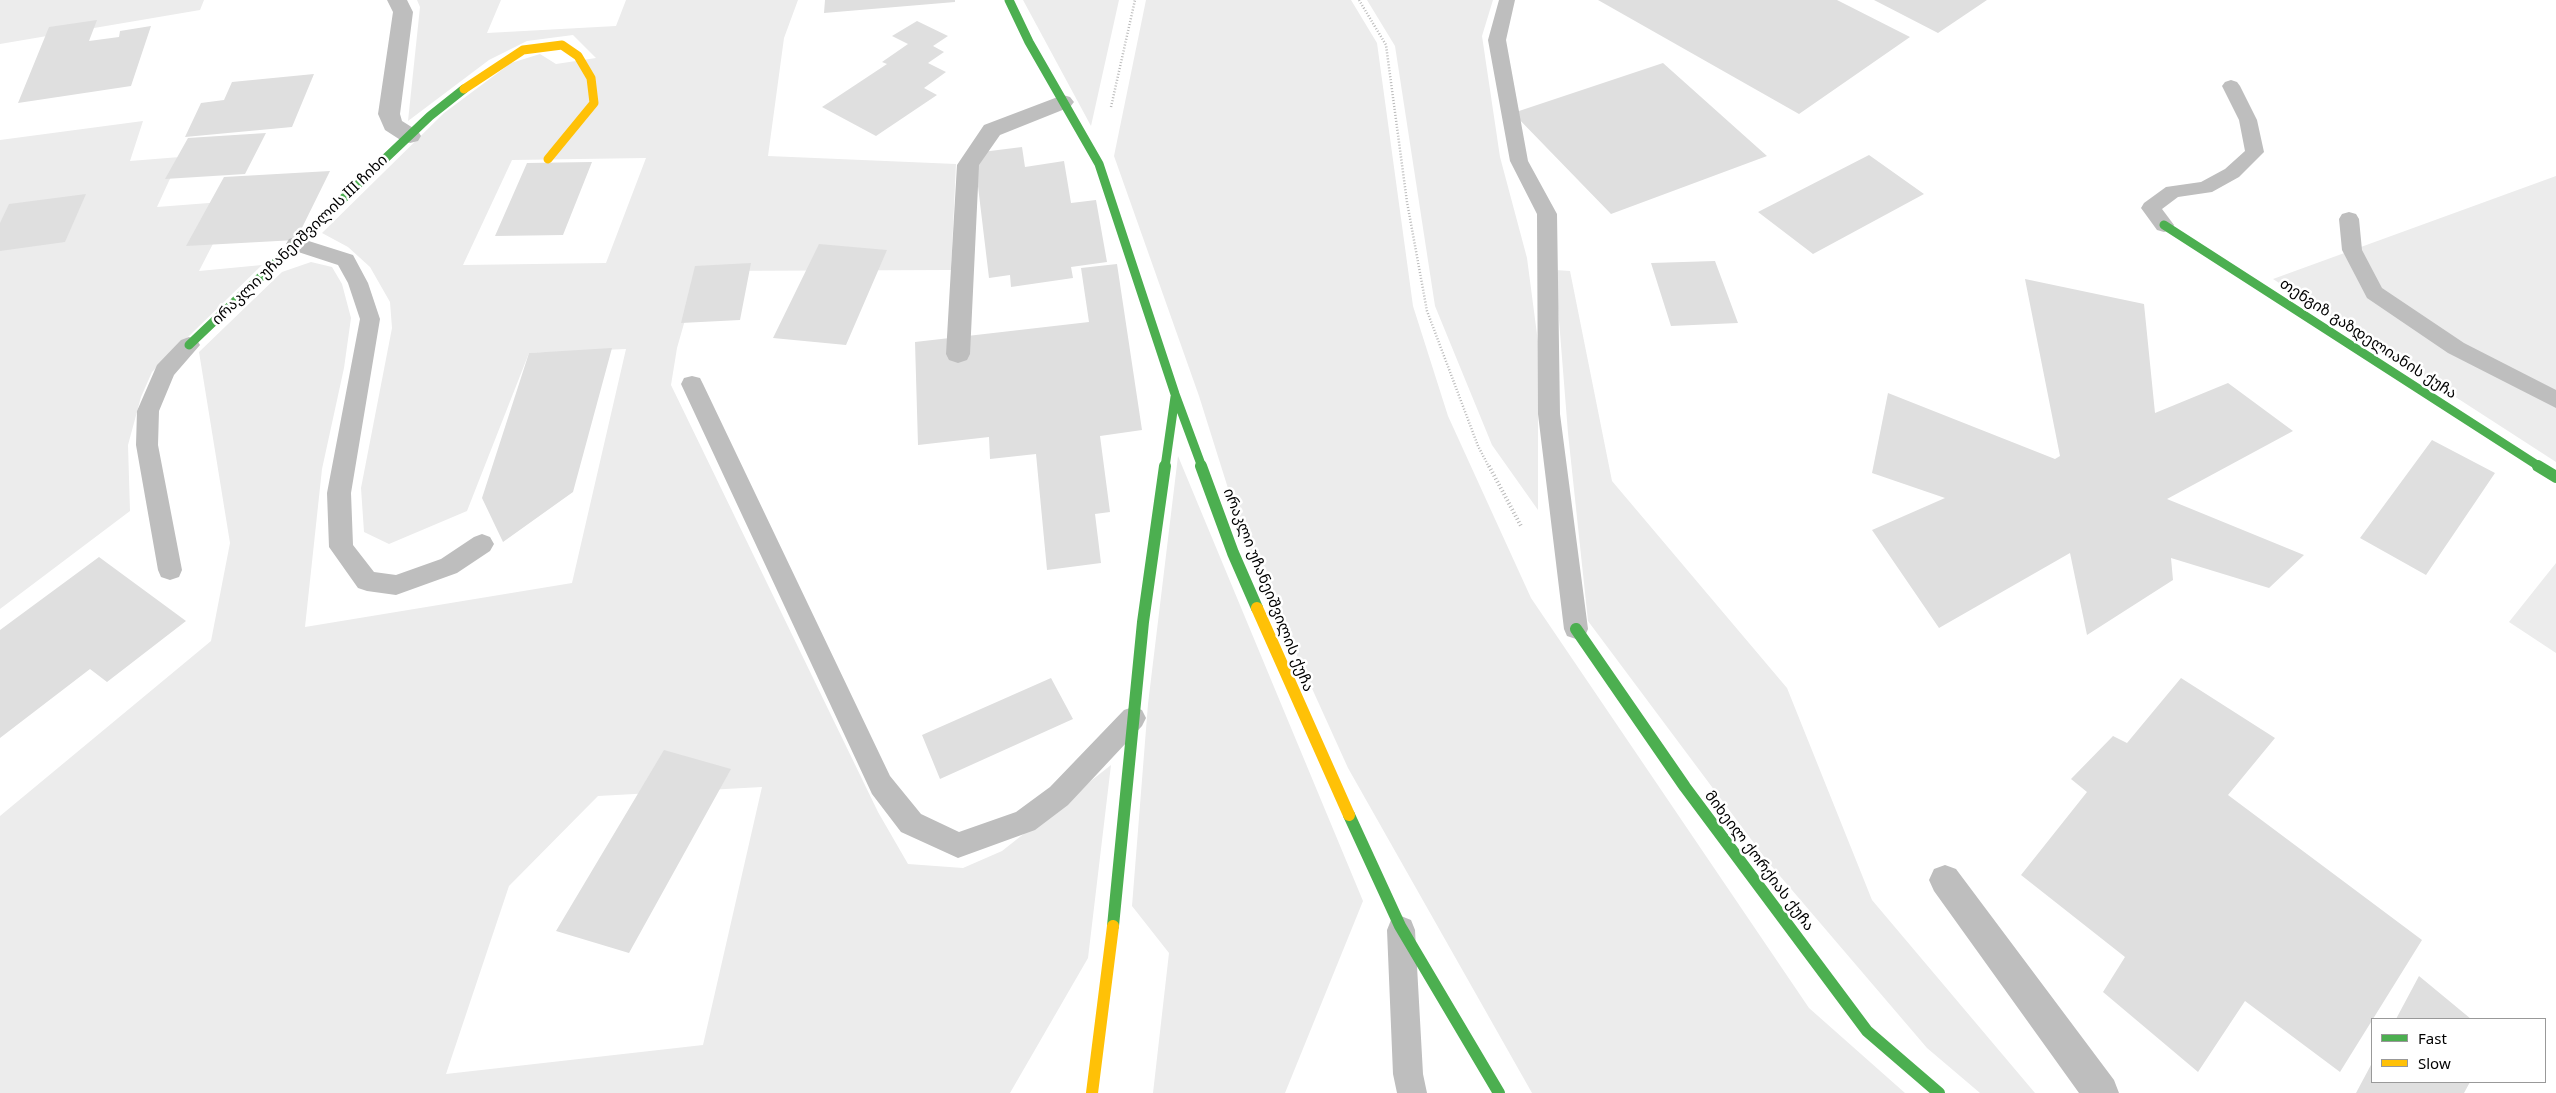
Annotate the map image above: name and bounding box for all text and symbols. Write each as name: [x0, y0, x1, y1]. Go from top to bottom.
street label: ირაკლი უჩანეიშვილის III ჩიხი: [208, 151, 392, 329]
street label: თენგიზ გაზდელიანის ქუჩა: [2276, 275, 2460, 403]
street label: ირაკლი უჩანეიშვილის ქუჩა: [1219, 486, 1317, 694]
street label: მიხეილ ქორქიას ქუჩა: [1700, 787, 1818, 935]
legend: [2371, 1018, 2546, 1083]
text: Fast: [2418, 1028, 2447, 1048]
text: Slow: [2418, 1053, 2451, 1073]

